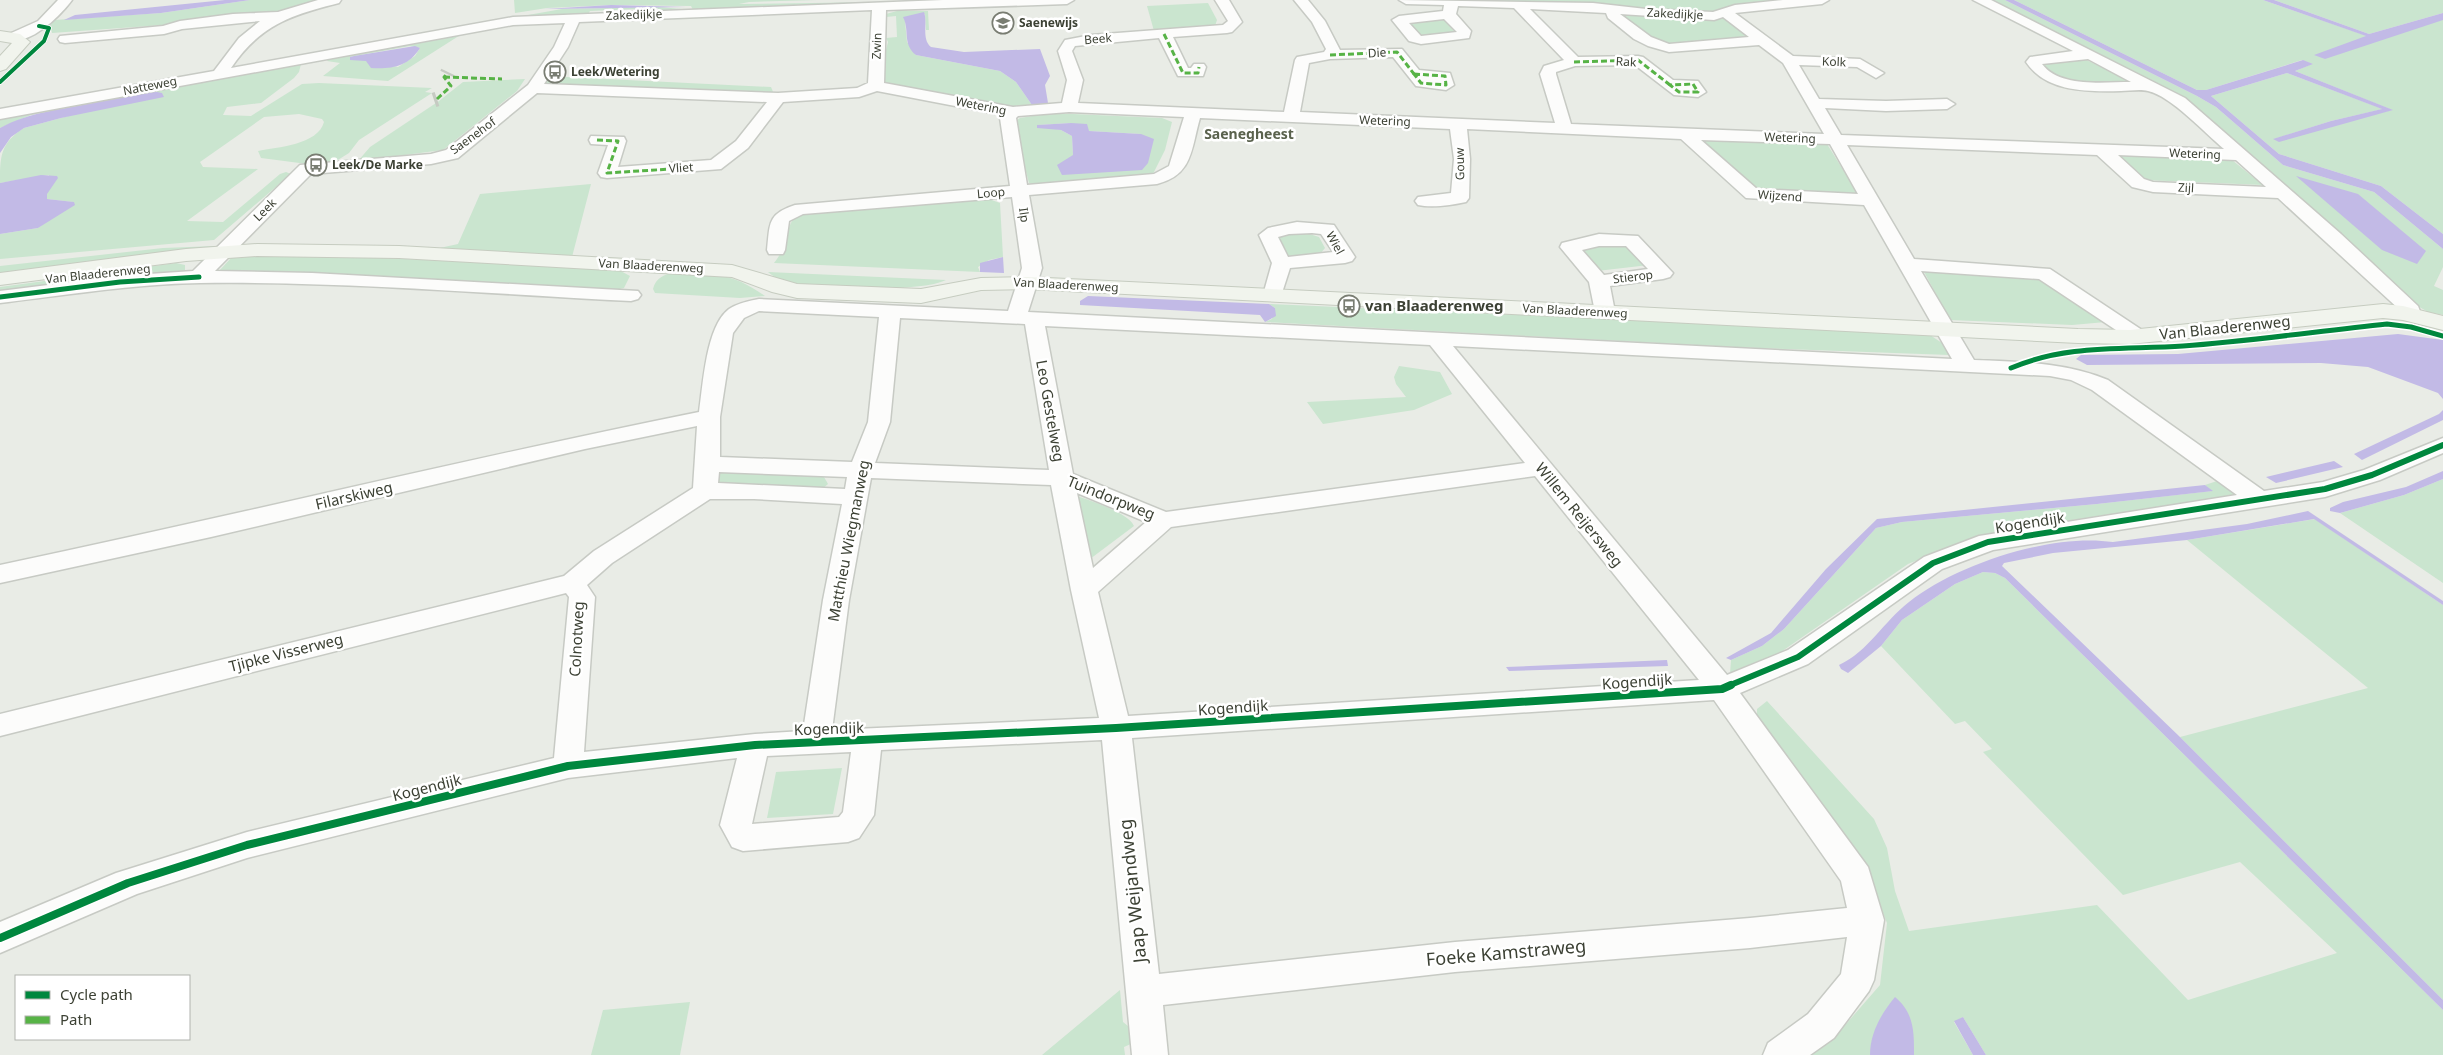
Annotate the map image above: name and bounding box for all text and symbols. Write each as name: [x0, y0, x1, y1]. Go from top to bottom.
street label: Zakedijkje: [1646, 4, 1704, 23]
street label: Zakedijkje: [605, 5, 663, 24]
school or university icon: Saenewijs: [991, 11, 1015, 35]
place label: Saenewijs: [1019, 14, 1078, 31]
street label: Beek: [1083, 29, 1113, 48]
street label: Zwin: [868, 32, 885, 60]
street label: Die: [1367, 44, 1387, 61]
street label: Rak: [1615, 52, 1637, 71]
street label: Kolk: [1822, 53, 1847, 70]
bus stop icon: Leek/Wetering: [543, 60, 567, 84]
place label: Leek/Wetering: [571, 63, 660, 80]
street label: Natteweg: [121, 72, 178, 99]
street label: Wetering: [954, 92, 1008, 119]
street label: Wetering: [1359, 111, 1411, 130]
street label: Saenehof: [446, 113, 500, 158]
district label: Saenegheest: [1204, 124, 1294, 143]
street label: Wetering: [1764, 128, 1816, 147]
street label: Wetering: [2169, 144, 2221, 163]
street label: Gouw: [1451, 147, 1468, 181]
bus stop icon: Leek/De Marke: [304, 153, 328, 177]
place label: Leek/De Marke: [332, 156, 423, 173]
street label: Vliet: [668, 158, 694, 177]
street label: Zijl: [2178, 179, 2195, 196]
street label: Loop: [976, 183, 1006, 202]
street label: Wijzend: [1757, 185, 1803, 206]
street label: Leek: [249, 194, 280, 225]
street label: Ilp: [1015, 207, 1034, 223]
street label: Wiel: [1322, 228, 1349, 257]
street label: Van Blaaderenweg: [598, 254, 704, 277]
street label: Van Blaaderenweg: [45, 260, 151, 287]
street label: Stierop: [1612, 266, 1654, 287]
street label: Van Blaaderenweg: [1013, 273, 1119, 296]
bus stop icon: van Blaaderenweg: [1337, 294, 1361, 318]
place label: van Blaaderenweg: [1365, 295, 1503, 315]
street label: Van Blaaderenweg: [1522, 299, 1628, 322]
street label: Van Blaaderenweg: [2158, 310, 2291, 344]
street label: Leo Gestelweg: [1032, 358, 1070, 463]
street label: Matthieu Wiegmanweg: [823, 458, 874, 623]
street label: Willem Reijersweg: [1531, 458, 1628, 571]
street label: Tuindorpweg: [1065, 470, 1158, 524]
street label: Filarskiweg: [313, 476, 394, 514]
street label: Kogendijk: [1994, 507, 2066, 537]
street label: Colnotweg: [564, 601, 588, 677]
street label: Tjipke Visserweg: [227, 628, 345, 676]
street label: Kogendijk: [1601, 669, 1673, 693]
street label: Kogendijk: [1197, 695, 1269, 719]
street label: Kogendijk: [793, 717, 864, 739]
street label: Kogendijk: [390, 769, 463, 805]
street label: Jaap Weijandweg: [1113, 818, 1152, 966]
street label: Foeke Kamstraweg: [1425, 933, 1587, 971]
legend: [15, 975, 190, 1040]
text: Cycle path: [60, 984, 133, 1004]
text: Path: [60, 1009, 92, 1029]

